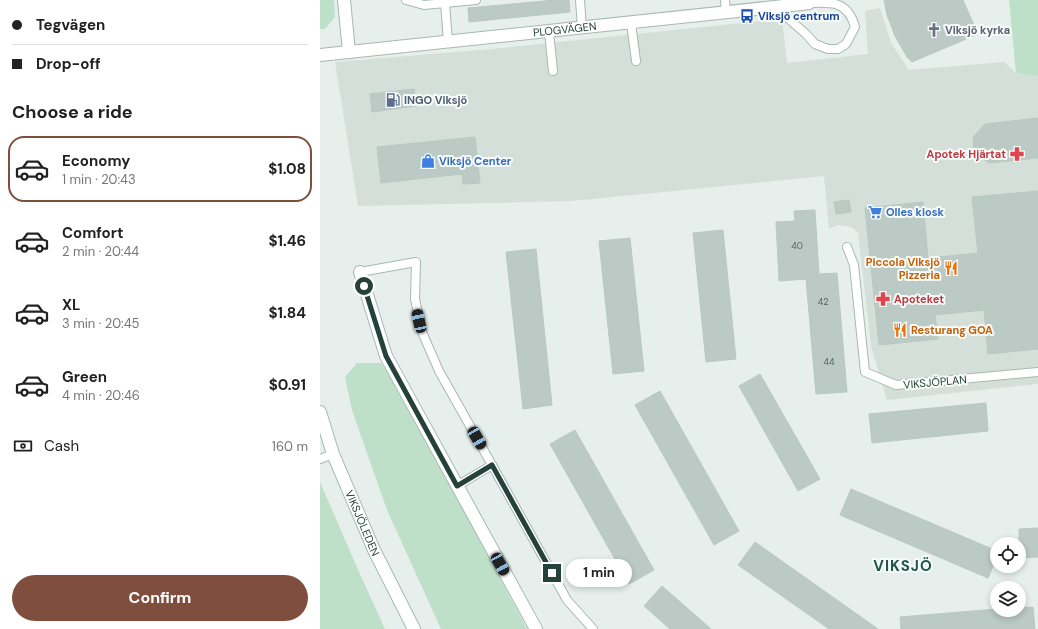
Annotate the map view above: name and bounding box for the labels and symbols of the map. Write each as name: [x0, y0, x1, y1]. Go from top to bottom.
bus stop icon: Viksjö centrum: [739, 8, 755, 24]
place label: Viksjö centrum: [758, 9, 840, 23]
street label: PLOGVÄGEN: [532, 19, 597, 39]
church icon: Viksjö kyrka: [926, 22, 942, 38]
place label: Viksjö kyrka: [945, 23, 1010, 37]
fuel station icon: INGO Viksjö: [385, 92, 401, 108]
place label: INGO Viksjö: [404, 93, 468, 107]
pharmacy icon: Apotek Hjärtat: [1009, 146, 1025, 162]
place label: Apotek Hjärtat: [927, 147, 1006, 161]
shop icon: Viksjö Center: [420, 153, 436, 169]
place label: Viksjö Center: [439, 154, 512, 168]
supermarket icon: Olles kiosk: [867, 204, 883, 220]
place label: Olles kiosk: [886, 205, 944, 219]
house number: 40: [791, 240, 803, 252]
place label: Piccola Viksjö Pizzeria: [866, 255, 940, 282]
restaurant icon: Piccola Viksjö Pizzeria: [943, 260, 959, 276]
route start: [355, 277, 373, 295]
pharmacy icon: Apoteket: [875, 291, 891, 307]
place label: Apoteket: [894, 292, 944, 306]
house number: 42: [818, 296, 828, 308]
car: [411, 308, 427, 334]
restaurant icon: Resturang GOA: [892, 322, 908, 338]
place label: Resturang GOA: [911, 323, 993, 337]
house number: 44: [824, 356, 835, 368]
street label: VIKSJÖPLAN: [903, 372, 967, 392]
car: [466, 425, 488, 451]
street label: VIKSJÖLEDEN: [342, 488, 383, 558]
car: [489, 551, 511, 577]
district label: VIKSJÖ: [873, 556, 933, 576]
callout: 1 min: [566, 559, 632, 587]
route end: [543, 564, 561, 582]

